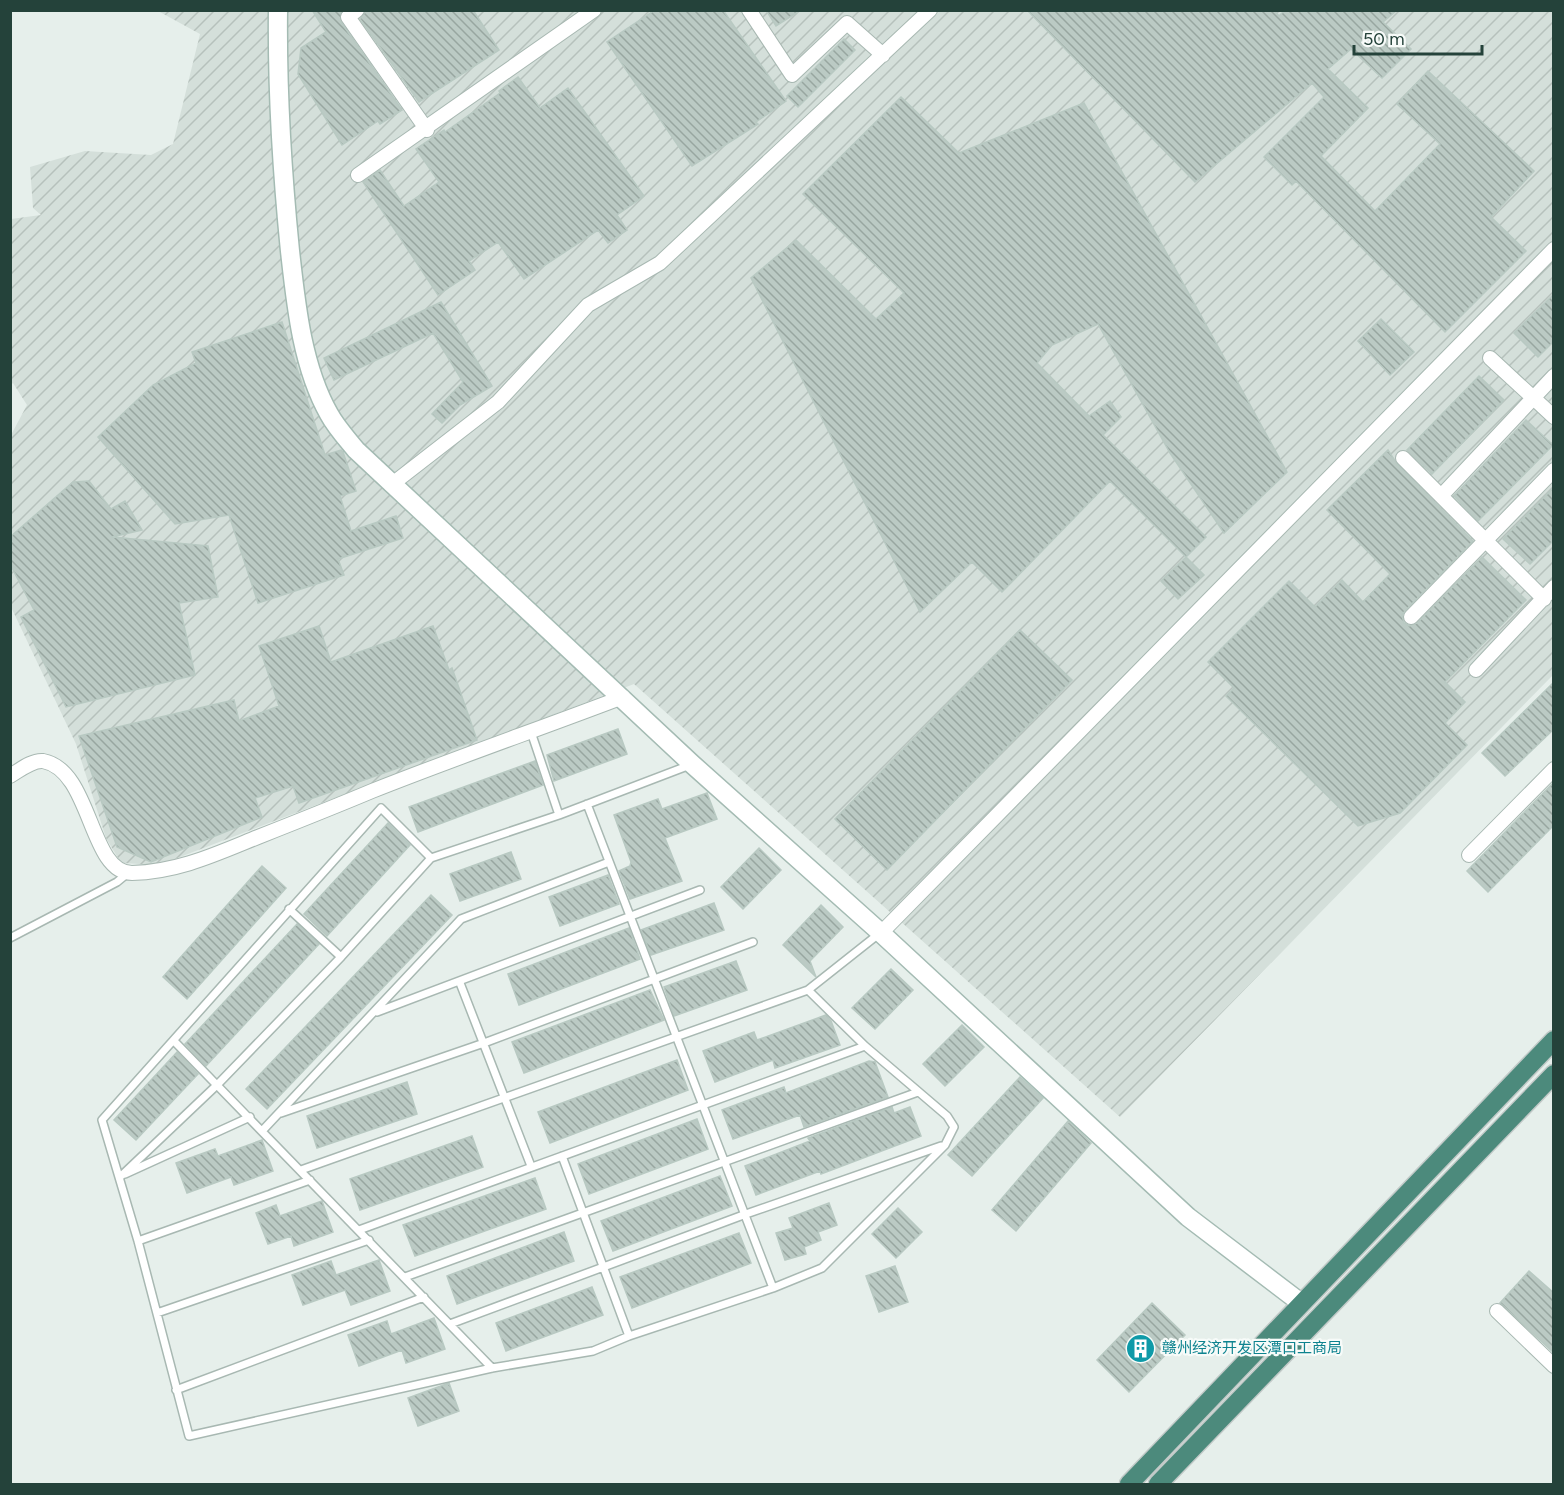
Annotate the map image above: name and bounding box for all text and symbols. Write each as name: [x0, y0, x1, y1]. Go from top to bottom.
scale bar: [1354, 18, 1482, 56]
text: 50 m: [1363, 28, 1405, 50]
building icon: 赣州经济开发区潭口工商局: [1125, 1332, 1157, 1364]
place label: 赣州经济开发区潭口工商局: [1162, 1339, 1342, 1357]

